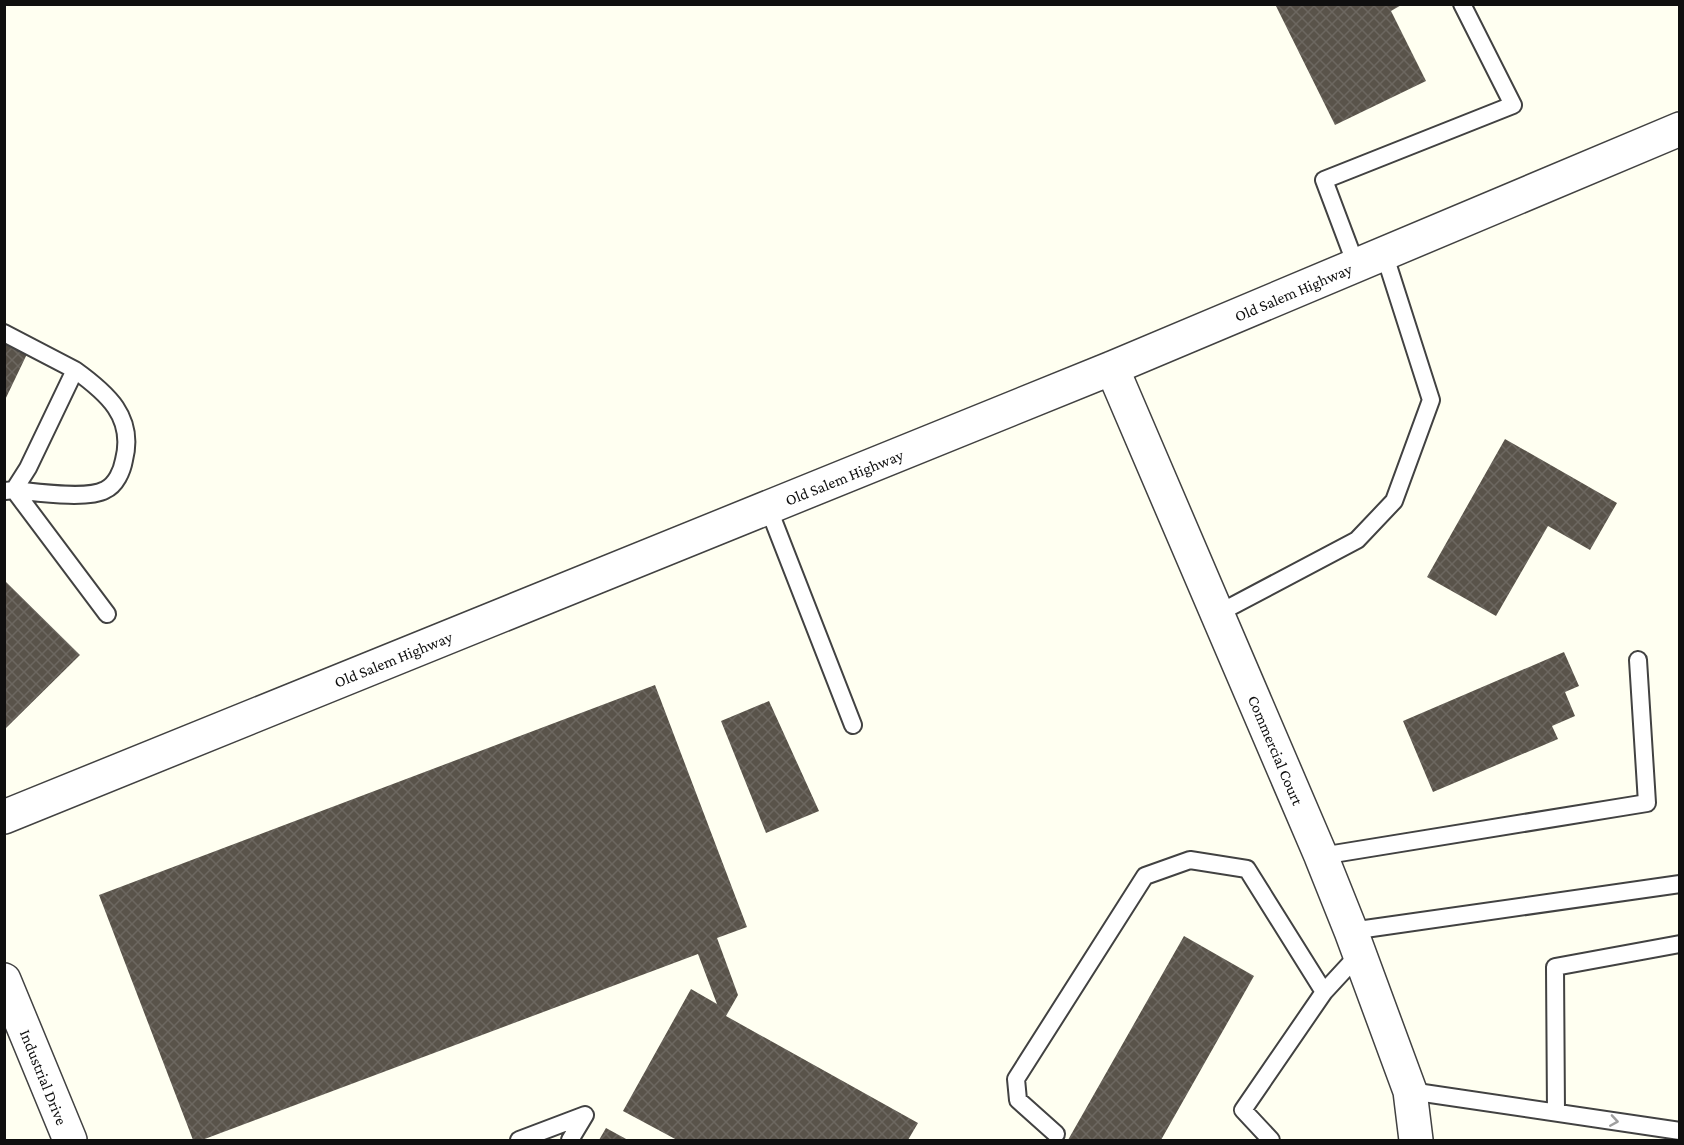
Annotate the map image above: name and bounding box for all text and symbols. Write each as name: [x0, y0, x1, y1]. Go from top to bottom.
street label: Old Salem Highway: [1232, 260, 1355, 326]
street label: Old Salem Highway: [783, 446, 907, 510]
street label: Old Salem Highway: [332, 628, 456, 692]
street label: Commercial Court: [1245, 693, 1307, 808]
street label: Industrial Drive: [17, 1027, 70, 1127]
one-way arrow: [1609, 1114, 1618, 1126]

